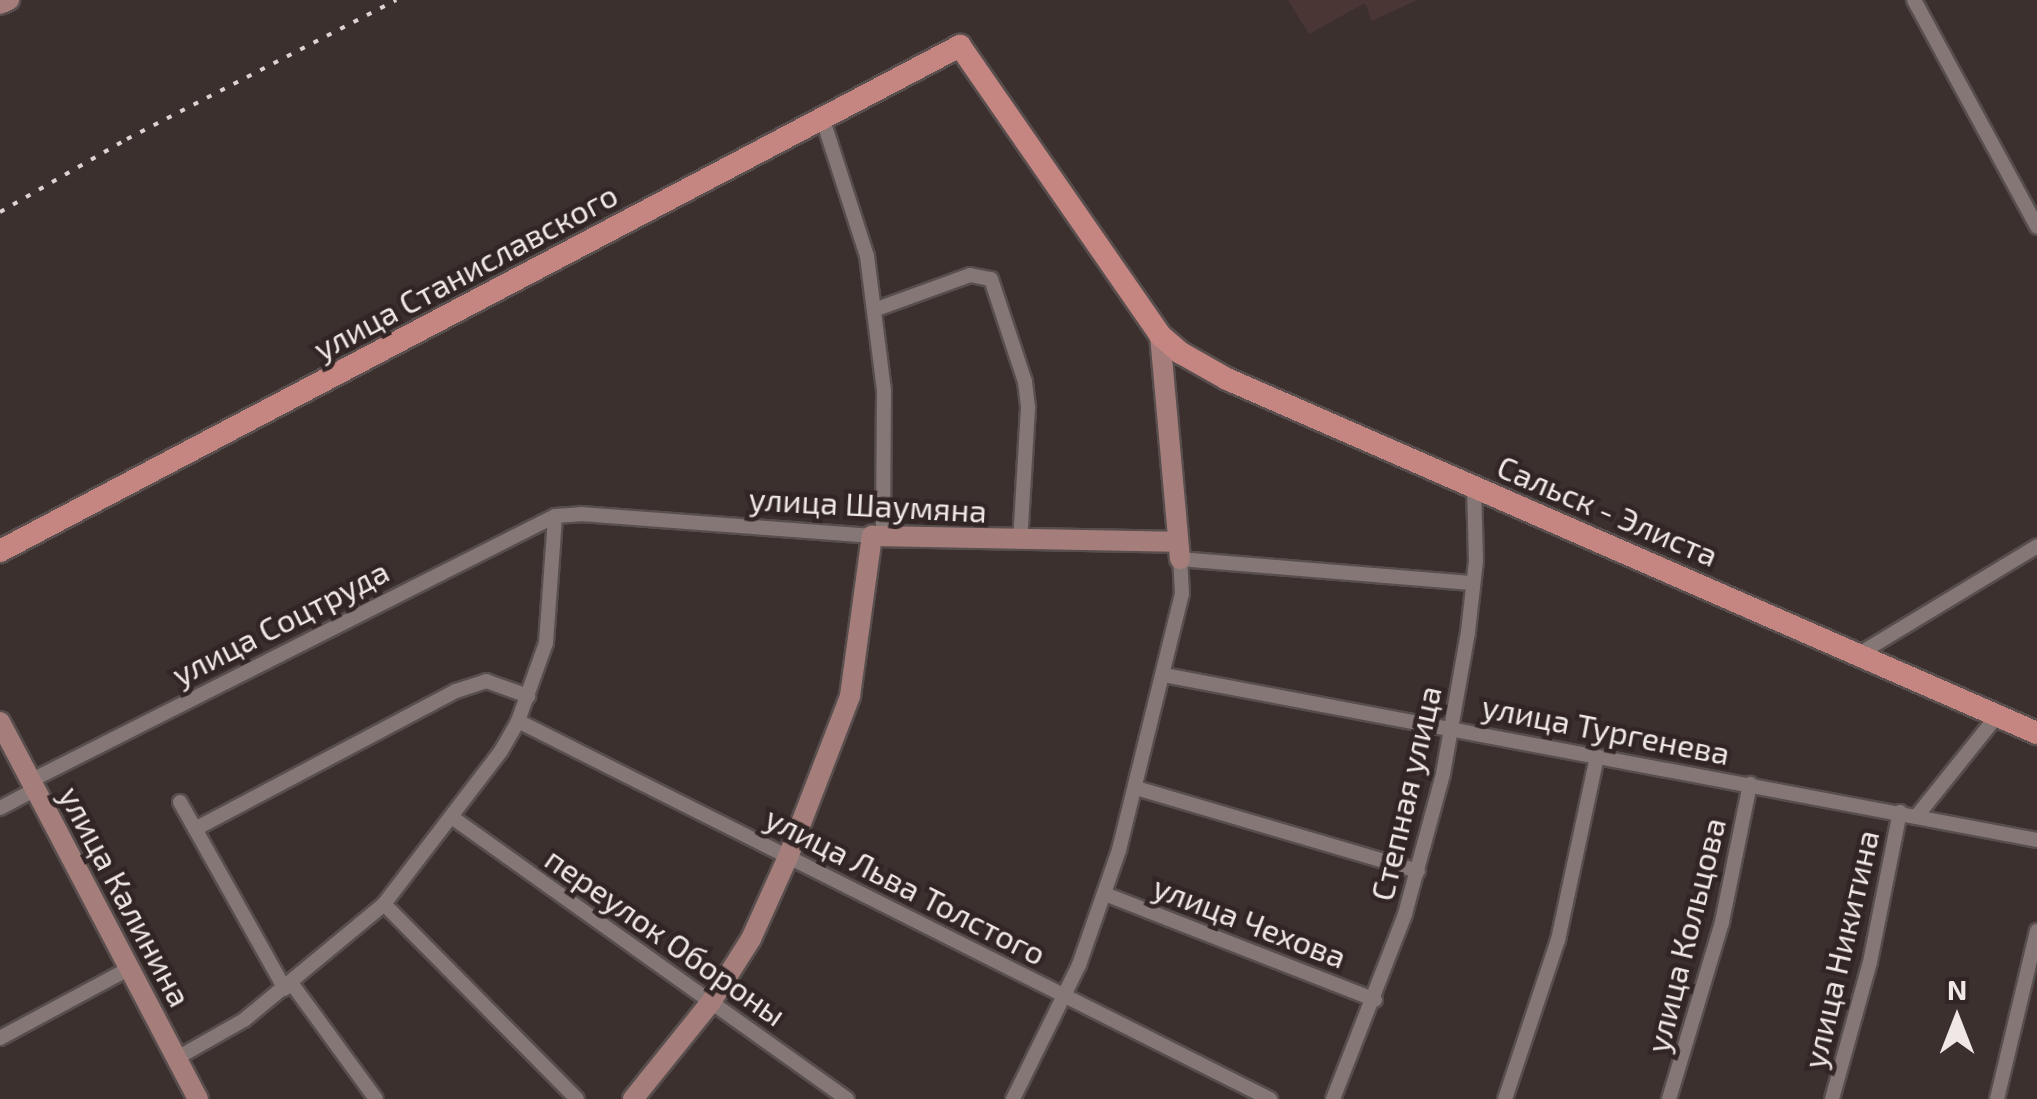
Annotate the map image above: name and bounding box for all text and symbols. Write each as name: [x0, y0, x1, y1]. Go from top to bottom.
street label: улица Станиславского: [307, 175, 623, 367]
street label: Сальск - Элиста: [1492, 446, 1724, 574]
street label: улица Шаумяна: [748, 479, 988, 529]
street label: улица Соцтруда: [165, 551, 395, 693]
street label: Степная улица: [1362, 682, 1448, 904]
street label: улица Тургенева: [1479, 686, 1733, 772]
street label: улица Калинина: [52, 779, 200, 1013]
street label: улица Льва Толстого: [759, 798, 1053, 972]
street label: улица Кольцова: [1637, 814, 1733, 1056]
street label: улица Никитина: [1794, 826, 1886, 1072]
street label: переулок Обороны: [538, 839, 794, 1033]
street label: улица Чехова: [1148, 867, 1352, 975]
north arrow: [1907, 969, 2007, 1069]
text: N: [1947, 972, 1967, 1006]

